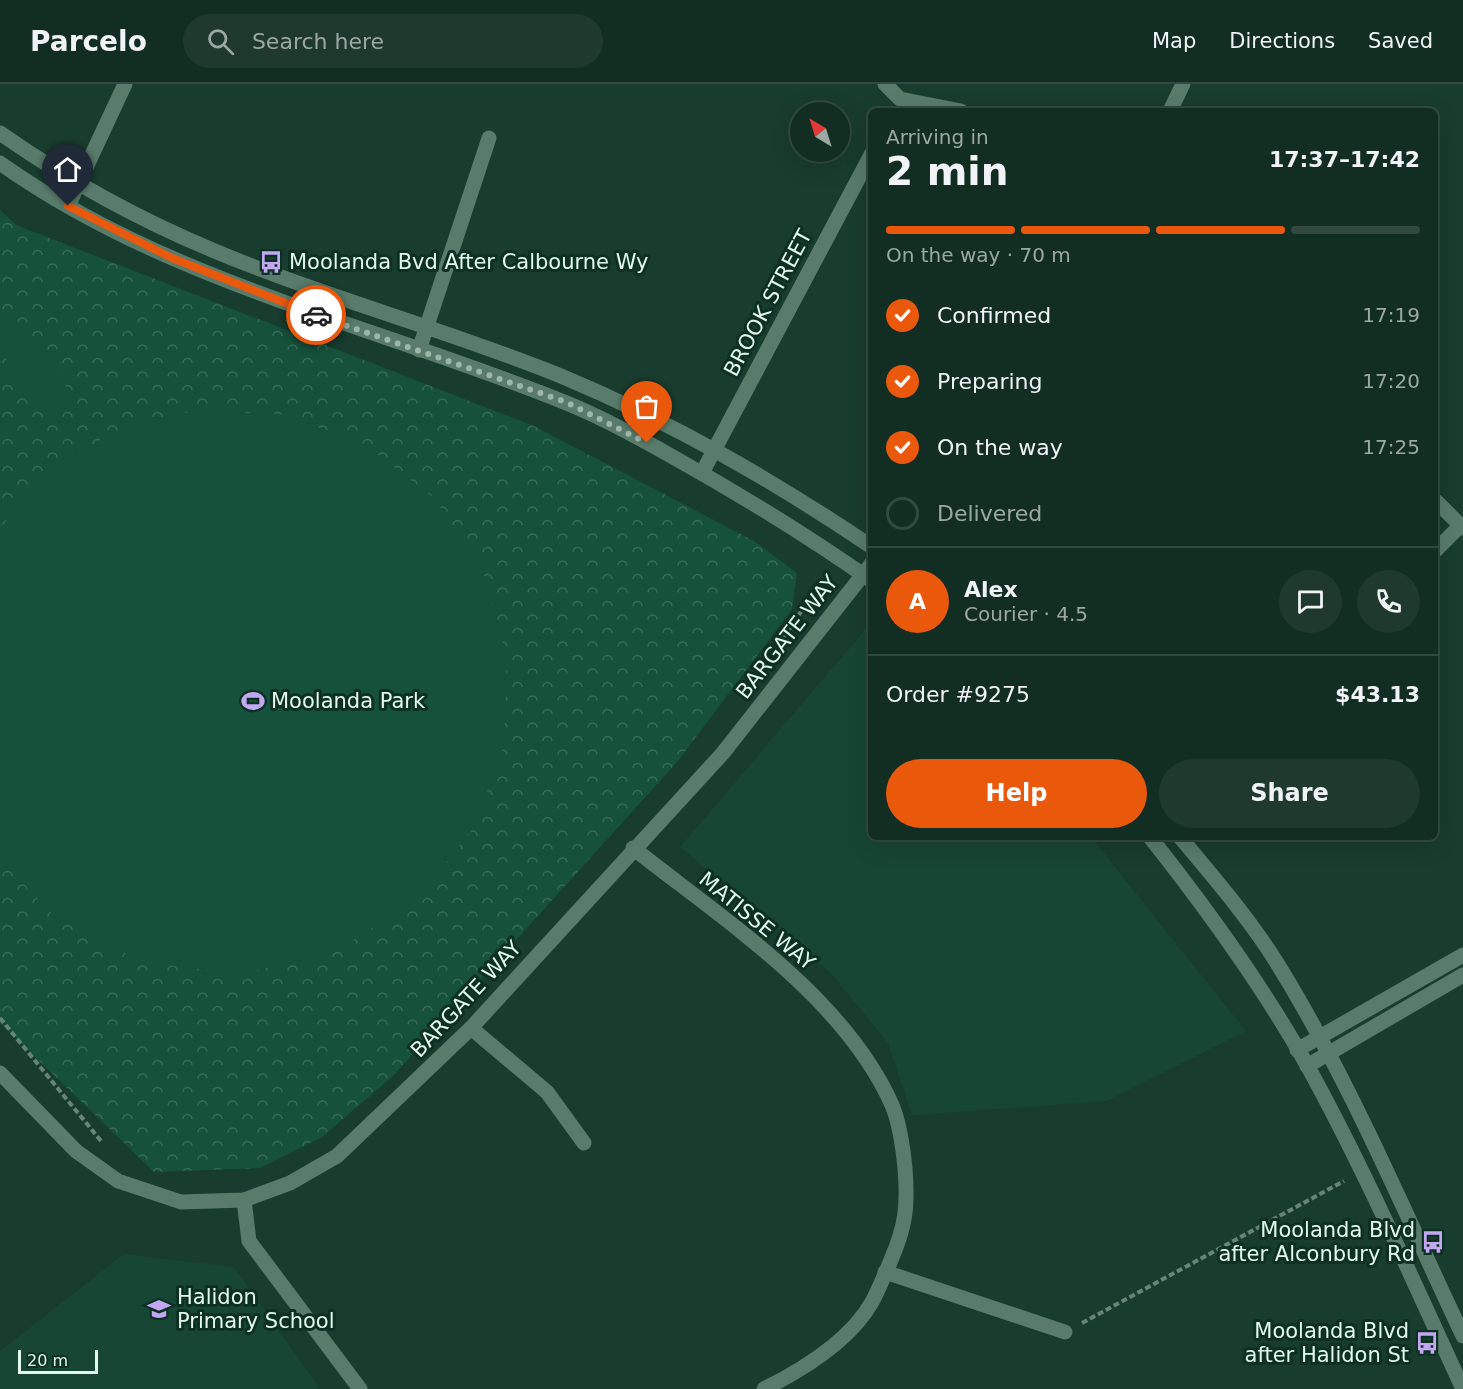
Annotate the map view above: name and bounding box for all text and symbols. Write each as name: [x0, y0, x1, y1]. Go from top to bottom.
search box: [183, 14, 603, 68]
text: Parcelo: [30, 25, 147, 58]
icon: search: [204, 25, 237, 58]
text: Search here: [252, 29, 384, 54]
text: Map: [1152, 29, 1196, 53]
text: Directions: [1229, 29, 1335, 53]
text: Saved: [1368, 29, 1433, 53]
north arrow: [790, 102, 850, 162]
map controls: [790, 102, 850, 162]
text: Arriving in: [886, 125, 989, 149]
pin: [42, 144, 93, 206]
text: 17:37–17:42: [1269, 147, 1420, 172]
text: 2 min: [886, 149, 1008, 194]
icon: home: [51, 153, 84, 186]
street label: BROOK STREET: [719, 225, 817, 380]
text: On the way · 70 m: [886, 243, 1071, 267]
bus stop icon: Moolanda Bvd After Calbourne Wy: [258, 249, 284, 275]
place label: Moolanda Bvd After Calbourne Wy: [289, 250, 649, 274]
courier: [286, 285, 346, 345]
icon: car: [300, 299, 333, 332]
icon: check: [886, 299, 919, 332]
text: Confirmed: [937, 303, 1051, 328]
text: 17:19: [1362, 303, 1420, 327]
icon: check: [886, 365, 919, 398]
text: Preparing: [937, 369, 1043, 394]
text: 17:20: [1362, 369, 1420, 393]
pin: [621, 381, 672, 443]
icon: bag: [630, 390, 663, 423]
icon: check: [886, 431, 919, 464]
text: On the way: [937, 435, 1063, 460]
text: 17:25: [1362, 435, 1420, 459]
text: Delivered: [937, 501, 1042, 526]
street label: BARGATE WAY: [731, 570, 843, 704]
button: chat: [1279, 570, 1342, 633]
button: phone: [1357, 570, 1420, 633]
text: Alex: [964, 577, 1018, 602]
text: A: [909, 589, 926, 614]
text: Courier · 4.5: [964, 602, 1088, 626]
text: Order #9275: [886, 682, 1030, 707]
text: $43.13: [1335, 682, 1420, 707]
sports icon: Moolanda Park: [240, 688, 266, 714]
place label: Moolanda Park: [271, 689, 426, 713]
button: Help: [886, 759, 1147, 828]
button: Share: [1159, 759, 1420, 828]
street label: MATISSE WAY: [694, 867, 820, 975]
street label: BARGATE WAY: [406, 936, 526, 1062]
place label: Moolanda Blvd after Alconbury Rd: [1218, 1218, 1415, 1266]
bus stop icon: Moolanda Blvd after Alconbury Rd: [1420, 1229, 1446, 1255]
place label: Halidon Primary School: [177, 1285, 335, 1333]
school or university icon: Halidon Primary School: [146, 1296, 172, 1322]
place label: Moolanda Blvd after Halidon St: [1245, 1319, 1409, 1367]
bus stop icon: Moolanda Blvd after Halidon St: [1414, 1330, 1440, 1356]
scale bar: [18, 1347, 98, 1374]
text: 20 m: [27, 1351, 68, 1370]

